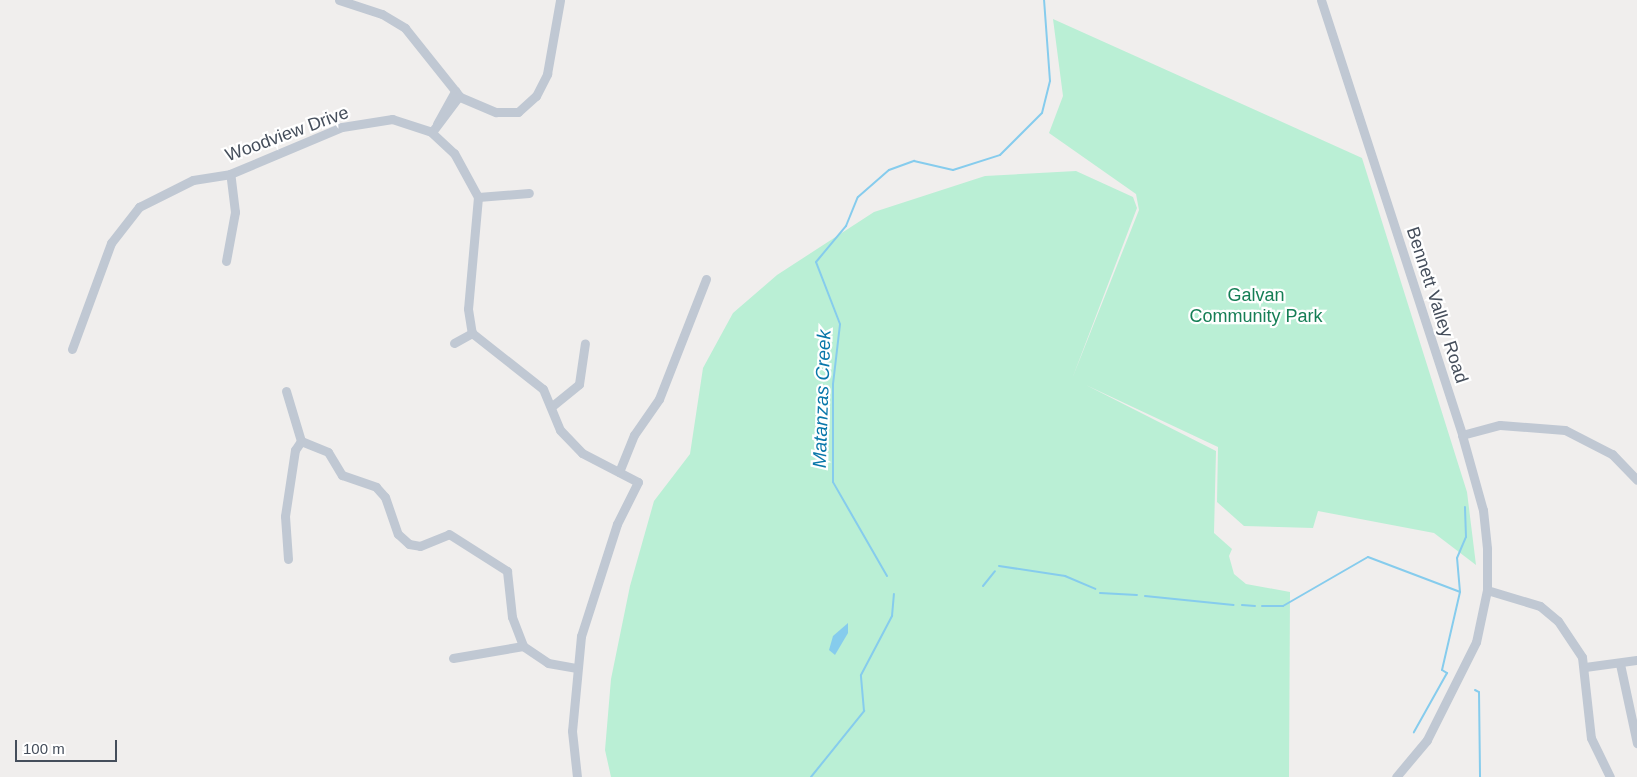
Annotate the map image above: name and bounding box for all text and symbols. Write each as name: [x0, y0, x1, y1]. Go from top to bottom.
street label: Woodview Drive: [222, 102, 352, 166]
street label: Bennett Valley Road: [1402, 224, 1472, 386]
park label: Galvan Community Park: [1189, 285, 1323, 328]
water label: Matanzas Creek: [808, 329, 836, 469]
scale bar: [18, 730, 120, 762]
text: 100 m: [23, 740, 65, 757]

